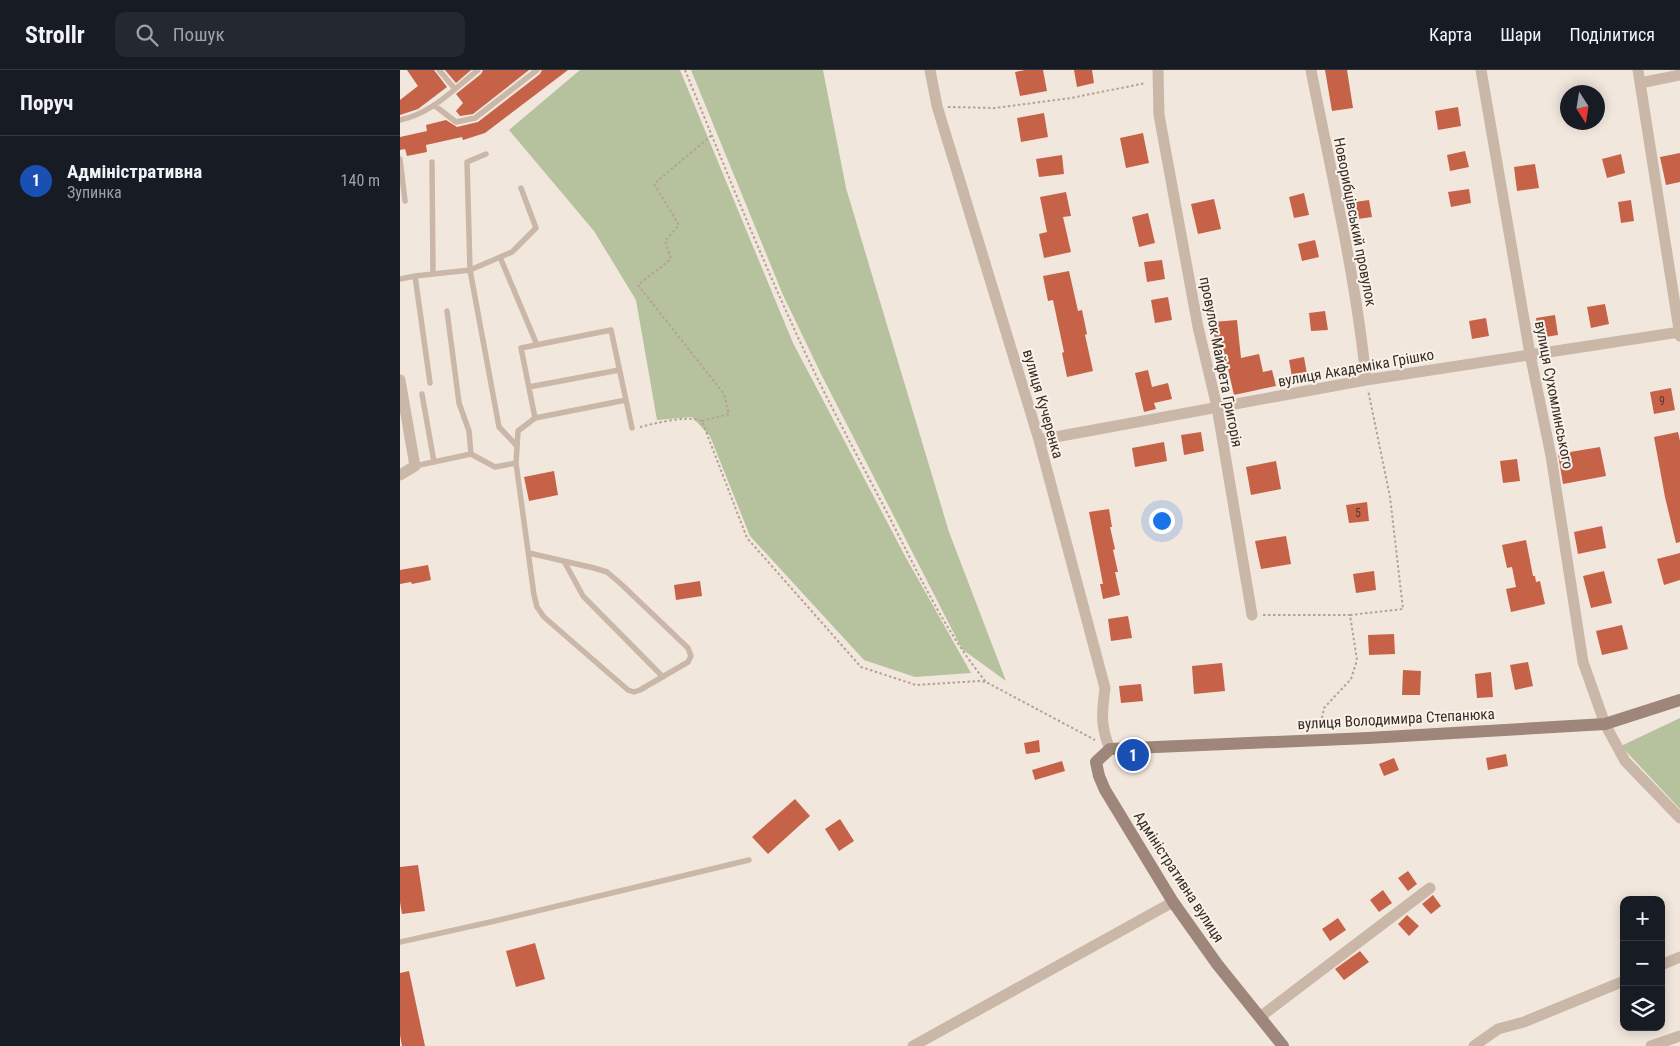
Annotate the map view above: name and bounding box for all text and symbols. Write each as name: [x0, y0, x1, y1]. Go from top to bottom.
search box: [115, 12, 465, 57]
text: Strollr: [25, 21, 85, 49]
icon: search: [133, 21, 161, 49]
text: Пошук: [173, 23, 225, 46]
text: Карта: [1429, 24, 1472, 45]
text: Шари: [1500, 24, 1541, 45]
text: Поділитися: [1569, 24, 1655, 45]
north arrow: [1560, 85, 1605, 130]
text: Поруч: [20, 91, 73, 115]
street label: Новорибцівський провулок: [1330, 136, 1380, 308]
text: Адміністративна: [67, 160, 202, 183]
text: 1: [32, 171, 40, 190]
text: 140 m: [341, 171, 380, 190]
text: Зупинка: [67, 183, 122, 202]
street label: провулок Майфета Григорія: [1196, 275, 1246, 449]
street label: вулиця Сухомлинського: [1531, 319, 1577, 471]
street label: вулиця Академіка Грішко: [1277, 345, 1435, 391]
street label: вулиця Кучеренка: [1019, 348, 1067, 460]
house number: 9: [1659, 394, 1665, 408]
house number: 5: [1355, 506, 1361, 520]
your location: [1149, 508, 1175, 534]
street label: вулиця Володимира Степанюка: [1297, 705, 1495, 733]
pin: 1: [1117, 736, 1149, 774]
street label: Адміністративна вулиця: [1130, 808, 1228, 946]
map controls: [1620, 896, 1665, 1031]
button: +: [1620, 896, 1665, 941]
button: −: [1620, 941, 1665, 986]
button: layers: [1620, 986, 1665, 1031]

